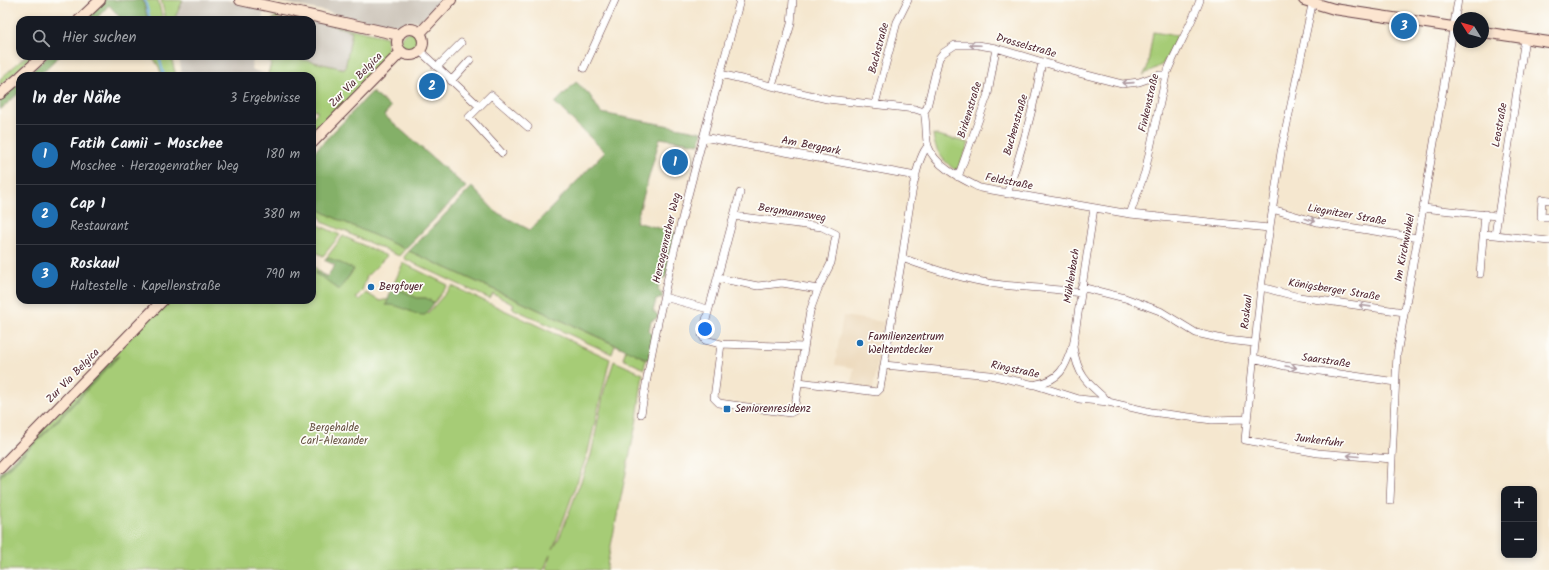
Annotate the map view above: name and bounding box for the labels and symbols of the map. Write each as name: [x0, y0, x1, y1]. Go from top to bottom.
pin: 3: [1391, 11, 1417, 41]
north arrow: [1453, 12, 1489, 48]
street label: Bachstraße: [864, 20, 894, 75]
street label: Drosselstraße: [994, 29, 1058, 63]
one-way arrow: [969, 41, 982, 49]
street label: Zur Via Belgica: [325, 48, 387, 112]
pin: 2: [419, 71, 445, 101]
street label: Finkenstraße: [1134, 72, 1164, 134]
street label: Birkenstraße: [953, 79, 987, 141]
one-way arrow: [1122, 79, 1135, 86]
street label: Buchenstraße: [999, 92, 1033, 158]
street label: Leostraße: [1487, 101, 1513, 149]
street label: Am Bergpark: [780, 131, 843, 161]
pin: 1: [662, 147, 688, 177]
street label: Feldstraße: [984, 169, 1034, 195]
street label: Herzogenrather Weg: [648, 191, 686, 285]
street label: Bergmannsweg: [757, 199, 827, 227]
street label: Liegnitzer Straße: [1306, 199, 1388, 231]
street label: Im Kirchwinkel: [1390, 212, 1420, 283]
one-way arrow: [1303, 217, 1316, 224]
street label: Mühlenbach: [1059, 247, 1085, 305]
street label: Königsberger Straße: [1287, 274, 1381, 306]
place label: Bergfoyer: [379, 278, 424, 296]
marker: Bergfoyer: [366, 282, 376, 292]
street label: Roskaul: [1236, 294, 1258, 330]
one-way arrow: [1359, 302, 1372, 310]
your location: [695, 319, 715, 339]
place label: Familienzentrum Weltentdecker: [868, 328, 944, 359]
marker: Familienzentrum Weltentdecker: [855, 338, 865, 348]
street label: Zur Via Belgica: [42, 344, 104, 408]
street label: Saarstraße: [1301, 349, 1352, 373]
street label: Ringstraße: [989, 356, 1041, 384]
one-way arrow: [1284, 363, 1297, 371]
place label: Seniorenresidenz: [735, 400, 811, 418]
marker: Seniorenresidenz: [722, 404, 732, 414]
park label: Bergehalde Carl-Alexander: [300, 419, 369, 450]
street label: Junkerfuhr: [1294, 429, 1346, 453]
one-way arrow: [1347, 453, 1360, 460]

